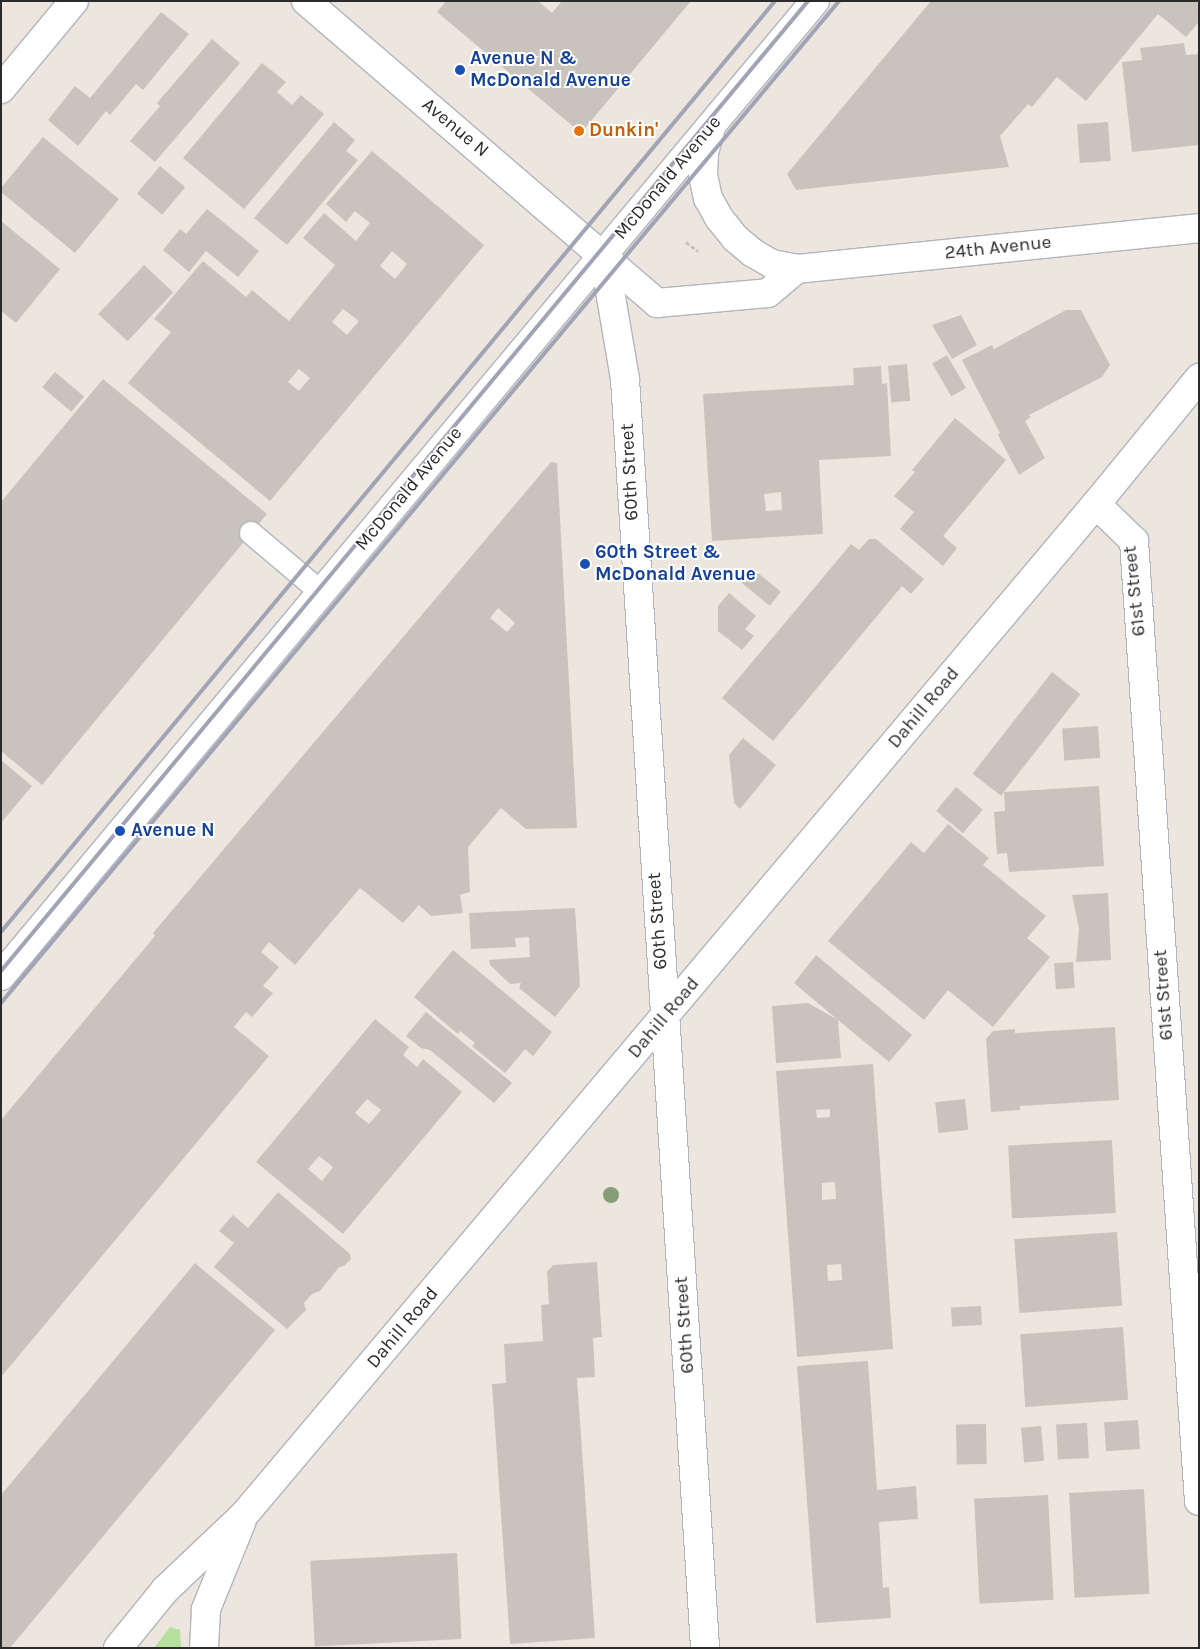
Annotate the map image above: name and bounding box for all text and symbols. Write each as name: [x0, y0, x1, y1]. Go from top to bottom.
place label: Avenue N & McDonald Avenue: [470, 48, 631, 92]
marker: Avenue N & McDonald Avenue: [454, 64, 466, 76]
street label: Avenue N: [417, 94, 493, 162]
street label: McDonald Avenue: [610, 112, 726, 244]
place label: Dunkin': [589, 120, 659, 142]
marker: Dunkin': [573, 125, 585, 137]
street label: 24th Avenue: [943, 231, 1053, 265]
street label: McDonald Avenue: [351, 423, 467, 555]
street label: 60th Street: [616, 423, 644, 521]
place label: 60th Street & McDonald Avenue: [595, 542, 756, 586]
street label: 61st Street: [1119, 545, 1151, 637]
marker: 60th Street & McDonald Avenue: [579, 558, 591, 570]
street label: Dahill Road: [883, 663, 965, 753]
place label: Avenue N: [131, 820, 215, 842]
marker: Avenue N: [113, 824, 127, 838]
street label: 60th Street: [643, 872, 673, 970]
street label: 61st Street: [1149, 949, 1179, 1041]
street label: Dahill Road: [623, 973, 705, 1063]
street label: 60th Street: [670, 1276, 700, 1374]
street label: Dahill Road: [362, 1283, 444, 1373]

